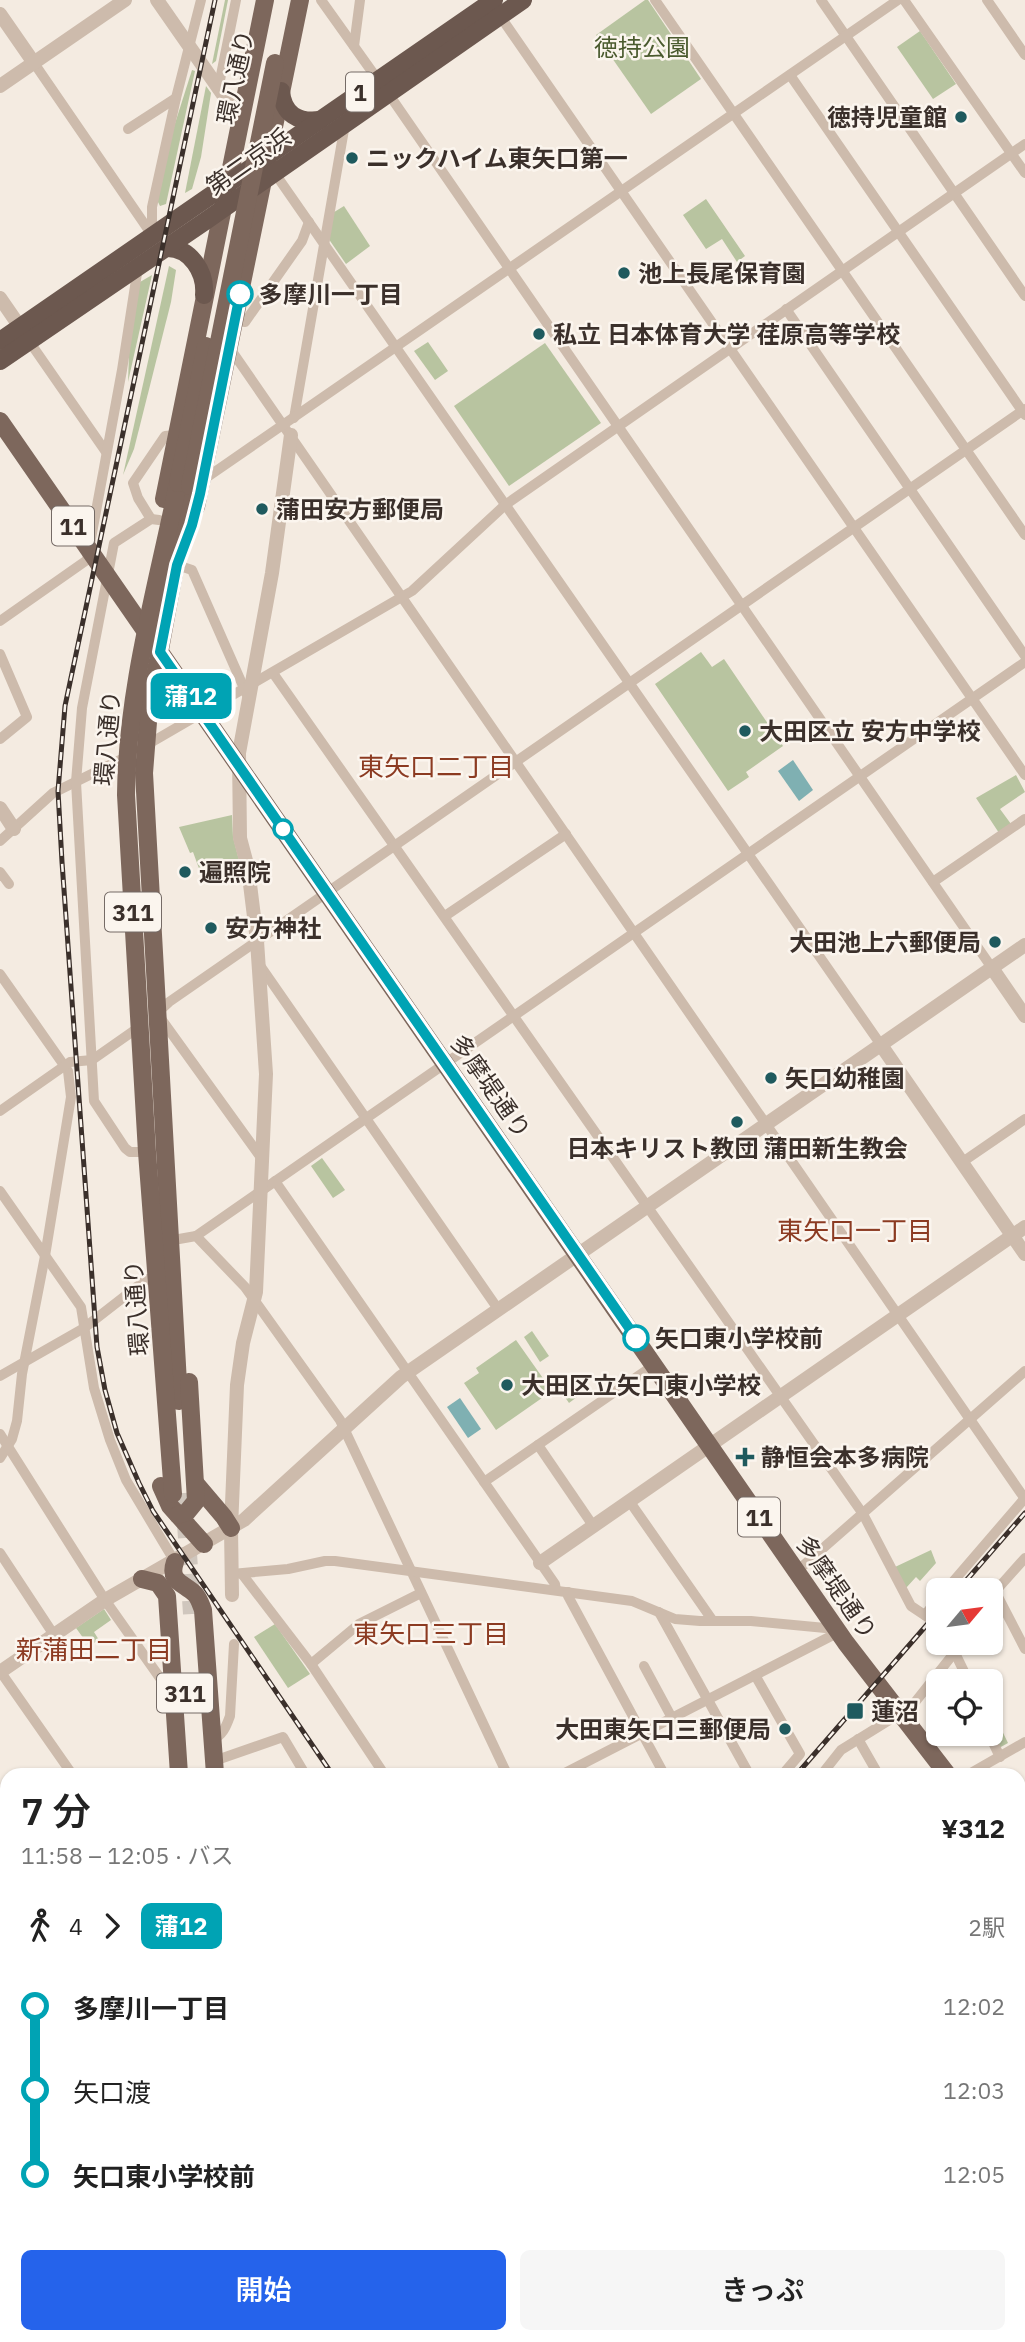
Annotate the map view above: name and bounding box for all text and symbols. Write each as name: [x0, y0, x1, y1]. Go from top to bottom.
street label: 環八通り: [209, 27, 261, 127]
park label: 徳持公園: [594, 31, 690, 63]
road number: 1: [346, 72, 374, 111]
place label: 徳持児童館: [827, 101, 947, 133]
marker: 徳持児童館: [953, 109, 969, 125]
street label: 第二京浜: [200, 120, 296, 202]
place label: ニックハイム東矢口第一: [366, 142, 628, 174]
marker: ニックハイム東矢口第一: [344, 150, 360, 166]
place label: 池上長尾保育園: [638, 257, 806, 289]
marker: 池上長尾保育園: [616, 265, 632, 281]
place label: 多摩川一丁目: [259, 278, 403, 310]
marker: 多摩川一丁目: [227, 281, 253, 307]
place label: 私立 日本体育大学 荏原高等学校: [553, 318, 900, 350]
marker: 私立 日本体育大学 荏原高等学校: [531, 326, 547, 342]
place label: 蒲田安方郵便局: [276, 493, 444, 525]
marker: 蒲田安方郵便局: [254, 501, 270, 517]
road number: 11: [52, 506, 94, 546]
line badge: 蒲12: [151, 673, 231, 719]
text: 蒲12: [165, 680, 217, 712]
street label: 環八通り: [87, 689, 127, 787]
place label: 大田区立 安方中学校: [759, 715, 981, 747]
marker: 大田区立 安方中学校: [737, 723, 753, 739]
district label: 東矢口二丁目: [358, 749, 514, 783]
unlabelled marker: [273, 819, 293, 839]
place label: 遍照院: [199, 856, 271, 888]
marker: 遍照院: [177, 864, 193, 880]
road number: 311: [105, 892, 161, 931]
place label: 安方神社: [225, 912, 321, 944]
marker: 安方神社: [203, 920, 219, 936]
place label: 大田池上六郵便局: [789, 926, 981, 958]
marker: 大田池上六郵便局: [987, 934, 1003, 950]
street label: 多摩堤通り: [443, 1028, 539, 1144]
place label: 矢口幼稚園: [785, 1062, 905, 1094]
marker: 矢口幼稚園: [763, 1070, 779, 1086]
marker: 日本キリスト教団 蒲田新生教会: [729, 1114, 745, 1130]
place label: 日本キリスト教団 蒲田新生教会: [566, 1132, 908, 1164]
district label: 東矢口一丁目: [777, 1213, 933, 1247]
street label: 環八通り: [117, 1259, 155, 1357]
place label: 矢口東小学校前: [655, 1322, 823, 1354]
marker: 矢口東小学校前: [623, 1325, 649, 1351]
place label: 大田区立矢口東小学校: [521, 1369, 761, 1401]
marker: 大田区立矢口東小学校: [499, 1377, 515, 1393]
place label: 静恒会本多病院: [761, 1441, 929, 1473]
marker: 静恒会本多病院: [735, 1447, 755, 1467]
road number: 11: [738, 1498, 780, 1536]
street label: 多摩堤通り: [789, 1529, 885, 1645]
north arrow: [926, 1578, 1003, 1656]
map controls: [926, 1578, 1003, 1746]
district label: 東矢口三丁目: [353, 1616, 509, 1650]
district label: 新蒲田二丁目: [16, 1632, 172, 1666]
button: locate: [926, 1669, 1003, 1746]
road number: 311: [157, 1674, 213, 1712]
place label: 蓮沼: [871, 1695, 919, 1727]
marker: 蓮沼: [845, 1701, 865, 1721]
place label: 大田東矢口三郵便局: [555, 1713, 771, 1745]
marker: 大田東矢口三郵便局: [777, 1721, 793, 1737]
text: 7 分: [21, 1786, 91, 1835]
text: ¥312: [941, 1811, 1005, 1845]
text: 11:58 – 12:05 · バス: [21, 1840, 234, 1870]
icon: walk: [21, 1907, 59, 1945]
icon: forward: [93, 1907, 131, 1945]
text: 蒲12: [155, 1910, 208, 1942]
text: 4: [69, 1911, 83, 1941]
text: 2駅: [968, 1912, 1005, 1942]
text: 多摩川一丁目: [73, 1991, 229, 2025]
text: 12:02: [943, 1991, 1005, 2021]
text: 矢口渡: [73, 2075, 151, 2109]
text: 12:03: [943, 2075, 1005, 2105]
text: 矢口東小学校前: [73, 2159, 255, 2193]
text: 12:05: [943, 2159, 1005, 2189]
button: 開始: [21, 2250, 506, 2330]
button: きっぷ: [520, 2250, 1005, 2330]

